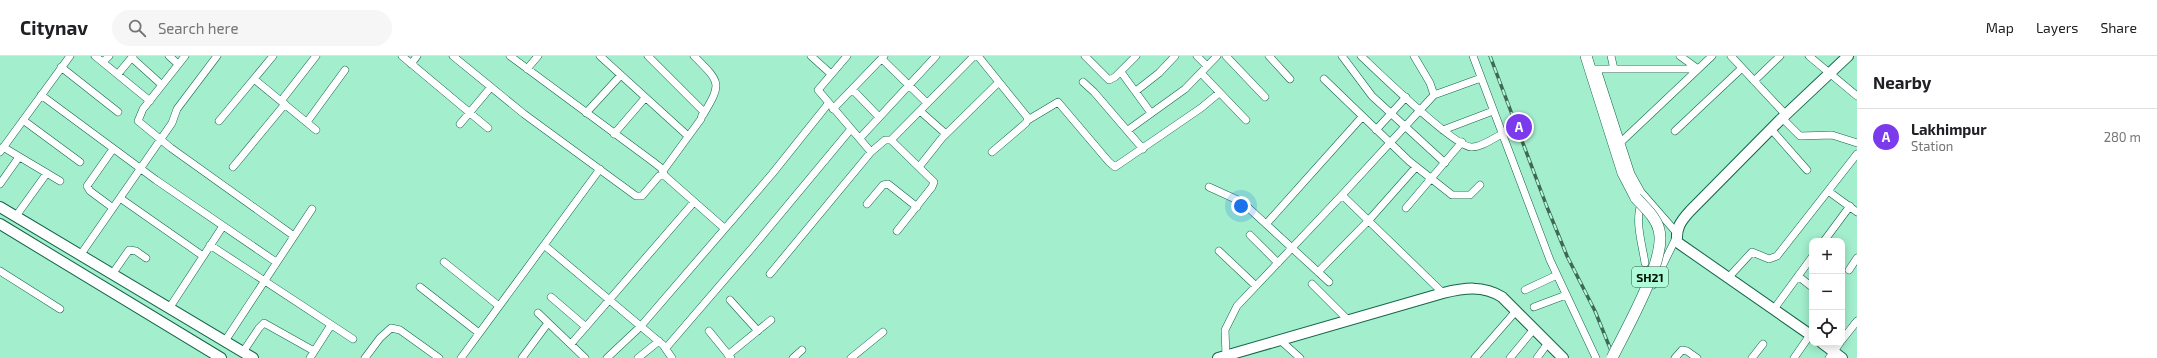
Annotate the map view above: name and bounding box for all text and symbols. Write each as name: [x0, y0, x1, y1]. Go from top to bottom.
search box: [112, 10, 392, 46]
text: Citynav: [20, 16, 88, 39]
icon: search: [126, 17, 148, 39]
text: Search here: [158, 19, 238, 37]
text: Map: [1986, 19, 2014, 36]
text: Layers: [2036, 19, 2078, 36]
text: Share: [2100, 19, 2137, 36]
text: Nearby: [1873, 72, 1931, 92]
pin: A: [1506, 112, 1532, 142]
text: Lakhimpur: [1911, 120, 1987, 138]
text: A: [1882, 129, 1890, 145]
text: 280 m: [2104, 129, 2141, 145]
text: Station: [1911, 138, 1953, 154]
your location: [1231, 196, 1251, 216]
map controls: [1809, 238, 1845, 346]
button: +: [1809, 238, 1845, 274]
road number: SH21: [1632, 267, 1668, 287]
button: −: [1809, 274, 1845, 310]
button: locate: [1809, 310, 1845, 346]

